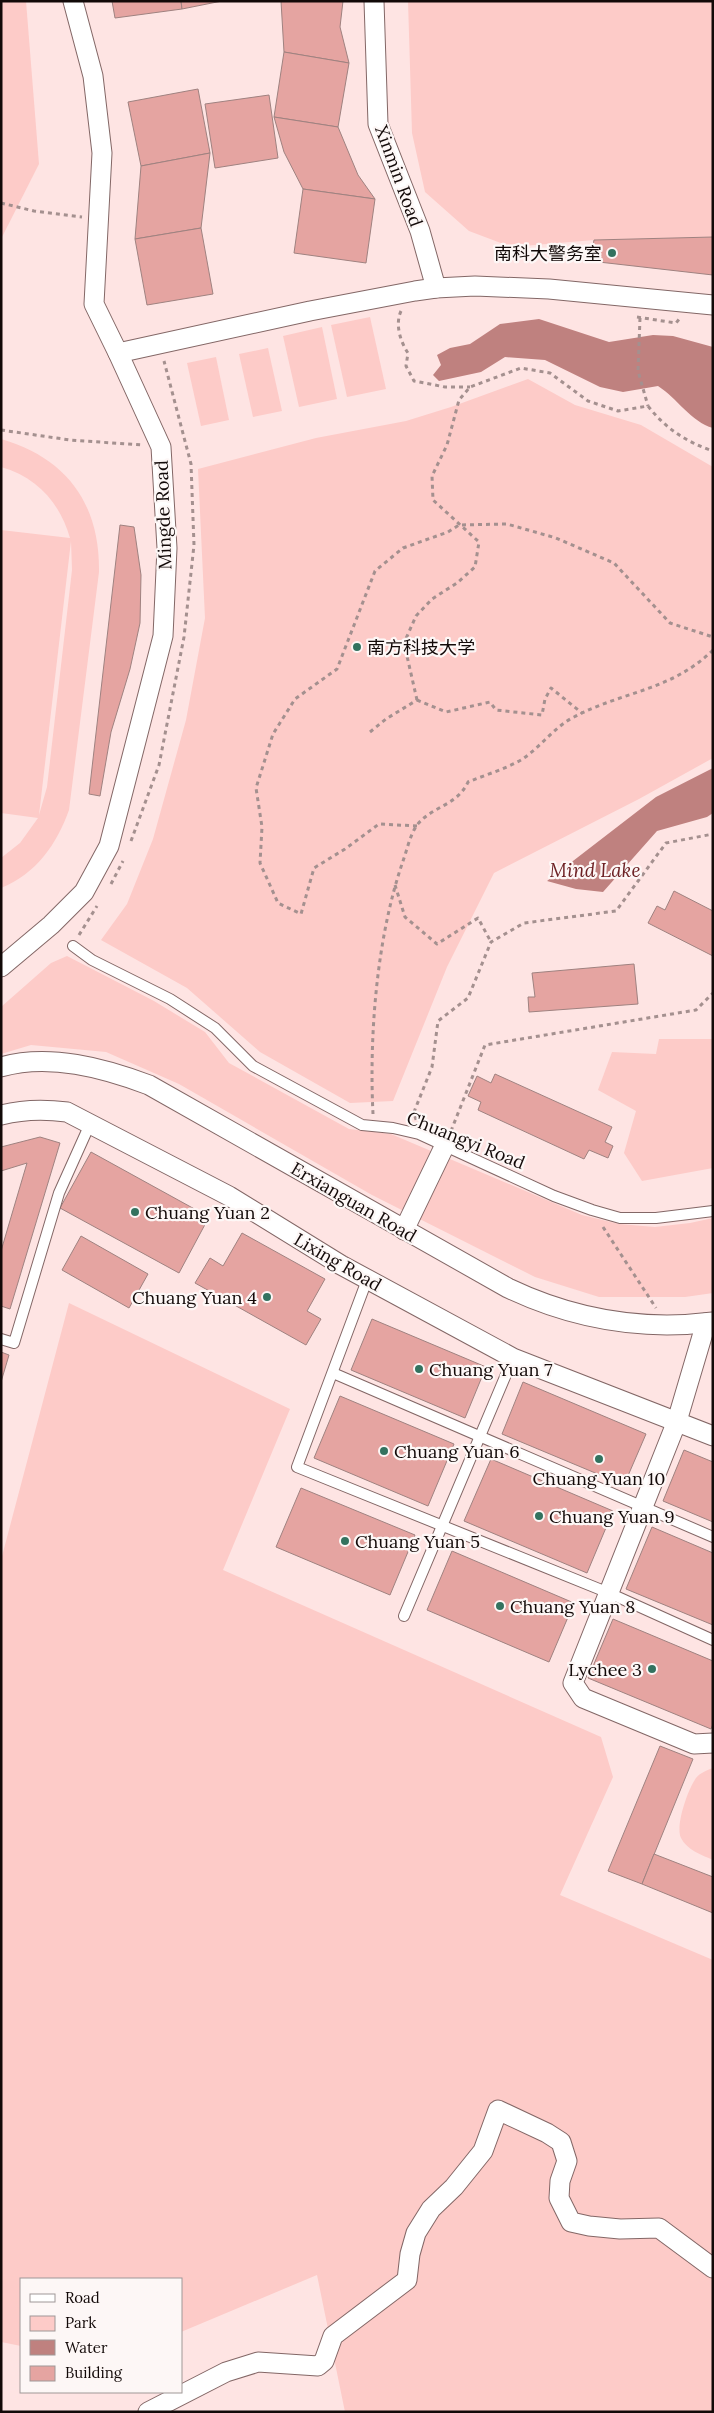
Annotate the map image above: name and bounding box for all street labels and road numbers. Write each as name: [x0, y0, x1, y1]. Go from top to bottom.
street label: Xinmin Road: [370, 122, 428, 230]
street label: Mingde Road: [150, 460, 176, 570]
street label: Chuangyi Road: [403, 1106, 529, 1174]
street label: Erxianguan Road: [287, 1157, 421, 1247]
street label: Lixing Road: [290, 1228, 386, 1296]

